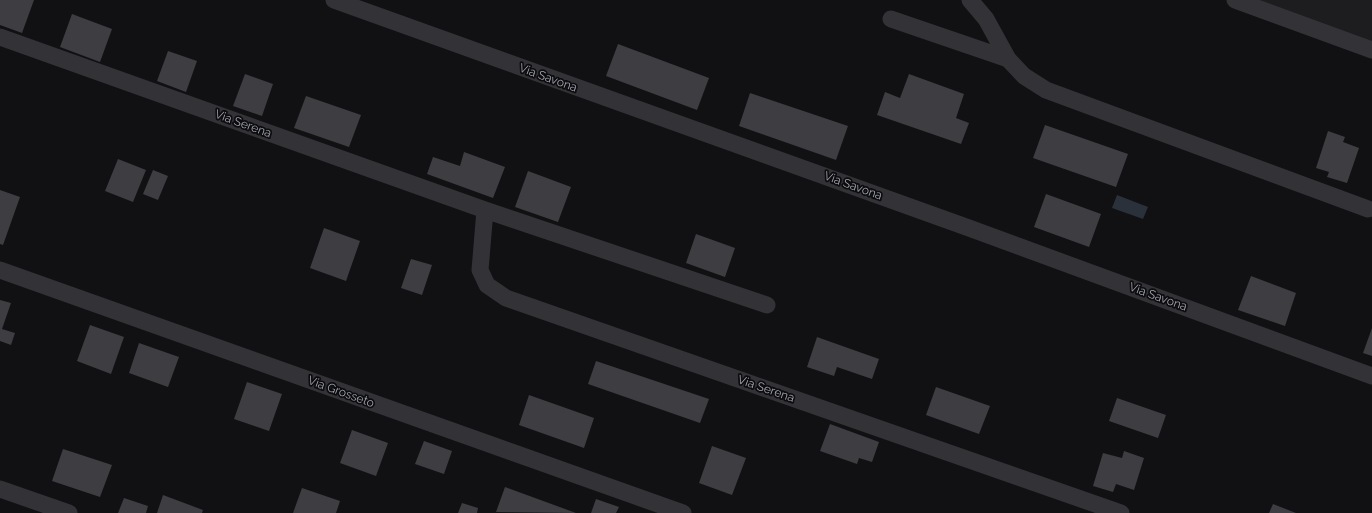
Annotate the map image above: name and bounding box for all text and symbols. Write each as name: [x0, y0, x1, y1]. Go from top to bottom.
street label: Via Savona: [517, 61, 579, 95]
street label: Via Serena: [213, 107, 273, 141]
street label: Via Savona: [822, 169, 884, 203]
street label: Via Savona: [1127, 280, 1189, 314]
street label: Via Grosseto: [306, 373, 376, 411]
street label: Via Serena: [736, 373, 796, 405]

